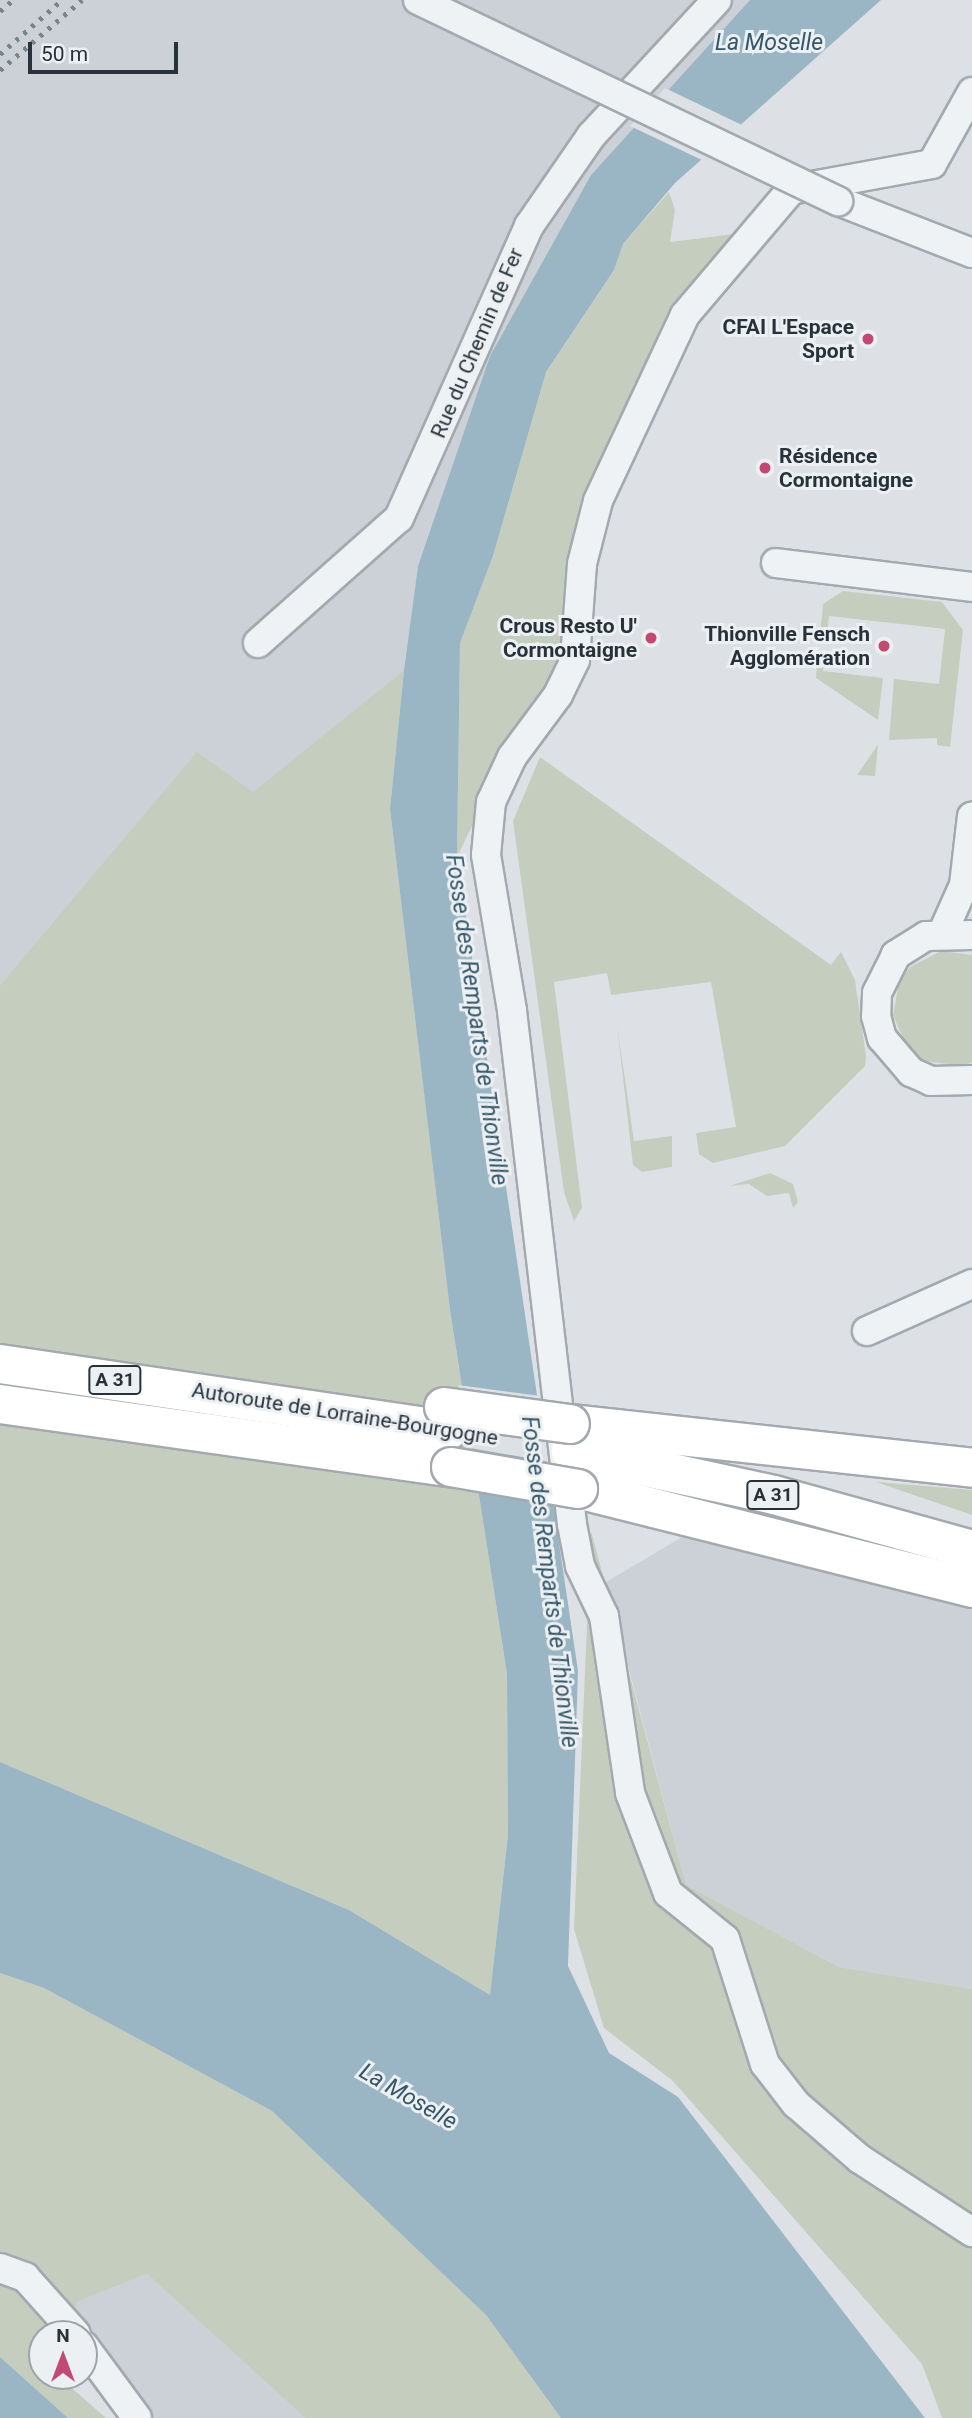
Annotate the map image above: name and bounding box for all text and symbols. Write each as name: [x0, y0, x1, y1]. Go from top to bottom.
scale bar: [32, 28, 182, 72]
water label: La Moselle: [715, 29, 823, 57]
text: 50 m: [41, 42, 88, 66]
street label: Rue du Chemin de Fer: [426, 244, 528, 442]
place label: CFAI L'Espace Sport: [722, 314, 854, 364]
marker: CFAI L'Espace Sport: [860, 331, 876, 347]
place label: Résidence Cormontaigne: [779, 443, 913, 493]
marker: Résidence Cormontaigne: [757, 460, 773, 476]
place label: Crous Resto U' Cormontaigne: [500, 613, 637, 663]
place label: Thionville Fensch Agglomération: [704, 621, 870, 671]
marker: Crous Resto U' Cormontaigne: [643, 630, 659, 646]
marker: Thionville Fensch Agglomération: [876, 638, 892, 654]
water label: Fosse des Remparts de Thionville: [439, 853, 513, 1187]
road number: A 31: [87, 1364, 143, 1396]
street label: Autoroute de Lorraine-Bourgogne: [190, 1377, 500, 1451]
water label: Fosse des Remparts de Thionville: [515, 1414, 583, 1750]
road number: A 31: [745, 1480, 801, 1511]
water label: La Moselle: [354, 2058, 462, 2136]
north arrow: [28, 2320, 98, 2390]
text: N: [56, 2324, 70, 2347]

